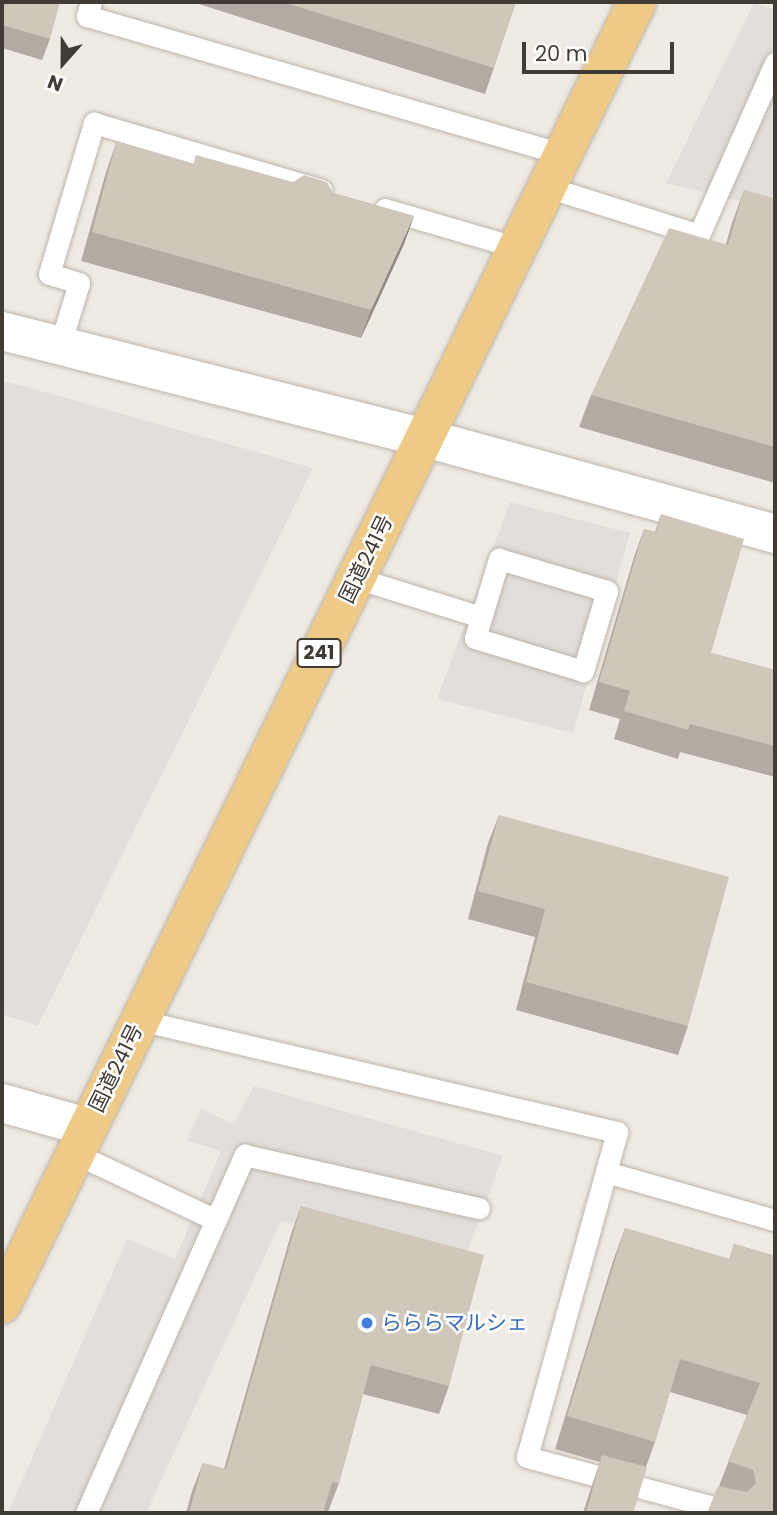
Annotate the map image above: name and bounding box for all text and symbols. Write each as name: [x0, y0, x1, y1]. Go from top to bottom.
north arrow: [28, 28, 98, 98]
scale bar: [525, 28, 677, 72]
text: 20 m: [535, 39, 588, 68]
text: N: [44, 68, 67, 98]
street label: 国道241号: [334, 511, 398, 607]
road number: 241: [296, 638, 342, 668]
street label: 国道241号: [84, 1020, 148, 1116]
place label: らららマルシェ: [381, 1310, 528, 1336]
marker: らららマルシェ: [359, 1315, 375, 1331]

